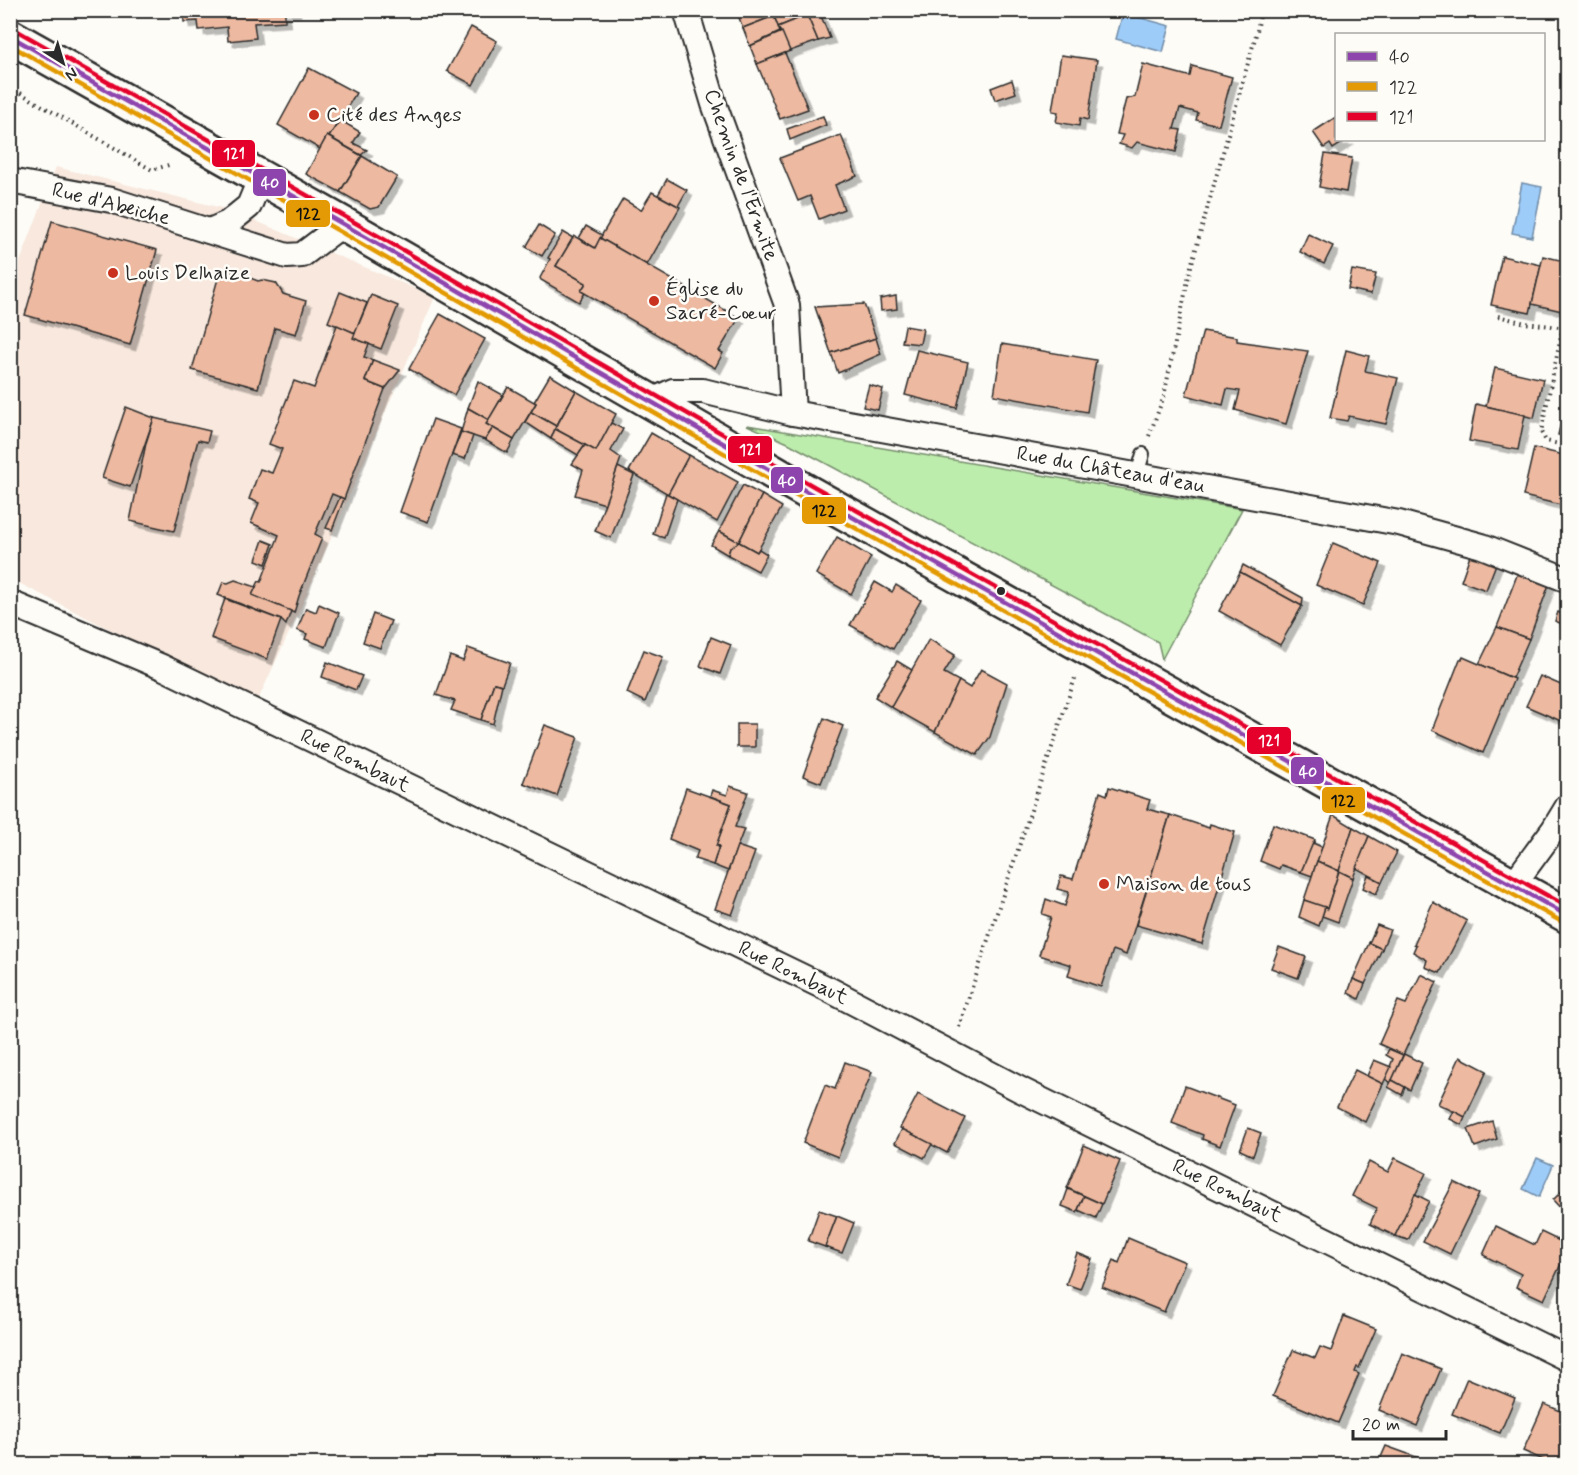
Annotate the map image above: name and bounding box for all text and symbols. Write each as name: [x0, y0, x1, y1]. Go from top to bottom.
north arrow: [33, 33, 93, 93]
legend: [1335, 33, 1545, 141]
text: 40: [1389, 46, 1410, 70]
text: N: [61, 62, 82, 85]
text: 122: [1389, 76, 1418, 100]
street label: Chemin de l'Ermite: [697, 85, 785, 265]
place label: Cité des Anges: [326, 101, 462, 129]
text: 121: [1389, 106, 1414, 130]
marker: Cité des Anges: [307, 108, 321, 122]
line badge: 121: [211, 139, 256, 168]
text: 121: [223, 144, 245, 165]
line badge: 40: [252, 168, 287, 197]
text: 40: [261, 173, 279, 194]
street label: Rue d'Abeiche: [49, 176, 173, 232]
line badge: 122: [285, 199, 331, 228]
text: 122: [295, 204, 321, 225]
place label: Louis Delhaize: [125, 259, 250, 287]
marker: Louis Delhaize: [106, 266, 120, 280]
place label: Église du Sacré-Cœur: [666, 275, 777, 327]
marker: Église du Sacré-Cœur: [647, 294, 661, 308]
line badge: 121: [727, 435, 773, 464]
text: 121: [739, 440, 761, 461]
street label: Rue du Château d'eau: [1014, 440, 1208, 500]
line badge: 40: [770, 466, 804, 494]
text: 40: [778, 471, 796, 492]
line badge: 122: [801, 496, 847, 525]
text: 122: [811, 501, 837, 522]
unlabelled marker: [995, 585, 1007, 597]
street label: Rue Rombaut: [295, 722, 415, 800]
line badge: 121: [1246, 726, 1292, 755]
text: 121: [1258, 731, 1280, 752]
line badge: 40: [1290, 756, 1325, 785]
text: 40: [1299, 762, 1317, 783]
line badge: 122: [1321, 786, 1366, 814]
text: 122: [1330, 791, 1356, 812]
place label: Maison de tous: [1116, 870, 1251, 898]
marker: Maison de tous: [1097, 877, 1111, 891]
street label: Rue Rombaut: [733, 934, 853, 1012]
street label: Rue Rombaut: [1167, 1152, 1287, 1230]
scale bar: [1353, 1403, 1446, 1441]
text: 20 m: [1362, 1413, 1400, 1437]

